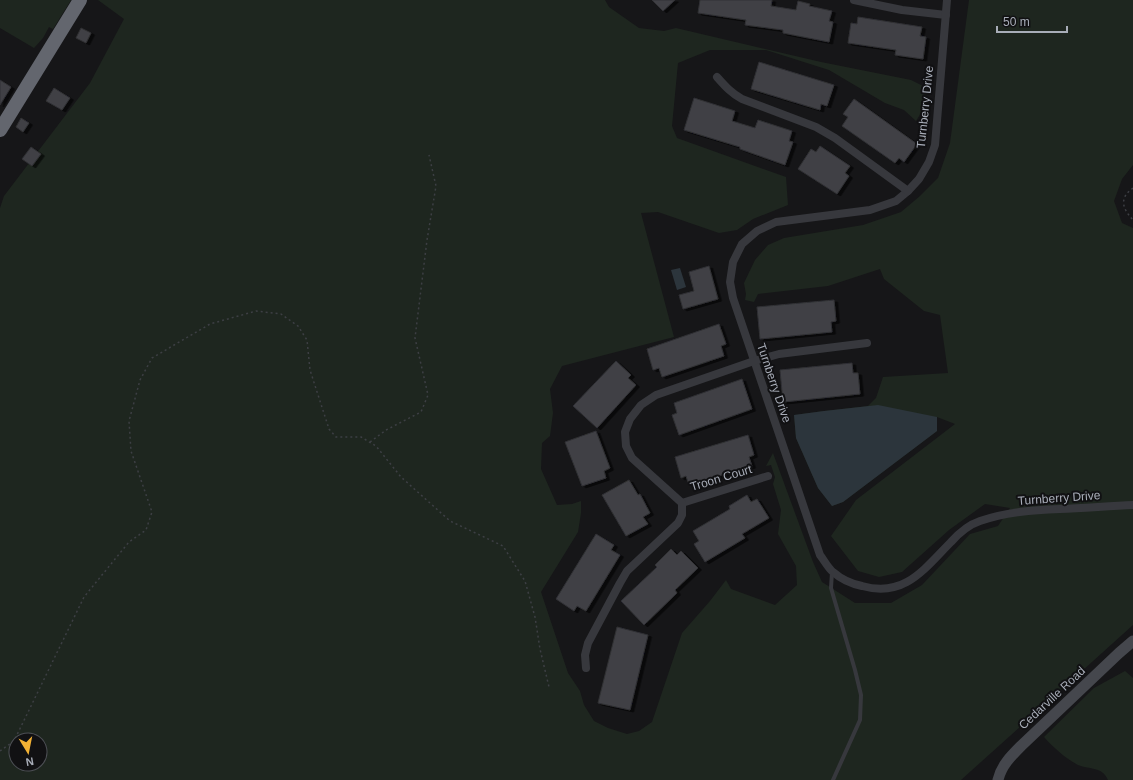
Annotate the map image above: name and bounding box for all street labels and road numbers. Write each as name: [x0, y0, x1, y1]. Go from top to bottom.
street label: Turnberry Drive: [914, 65, 936, 149]
street label: Turnberry Drive: [754, 342, 794, 425]
street label: Troon Court: [689, 462, 754, 494]
street label: Turnberry Drive: [1017, 488, 1101, 508]
street label: Cedarville Road: [1016, 664, 1088, 732]

